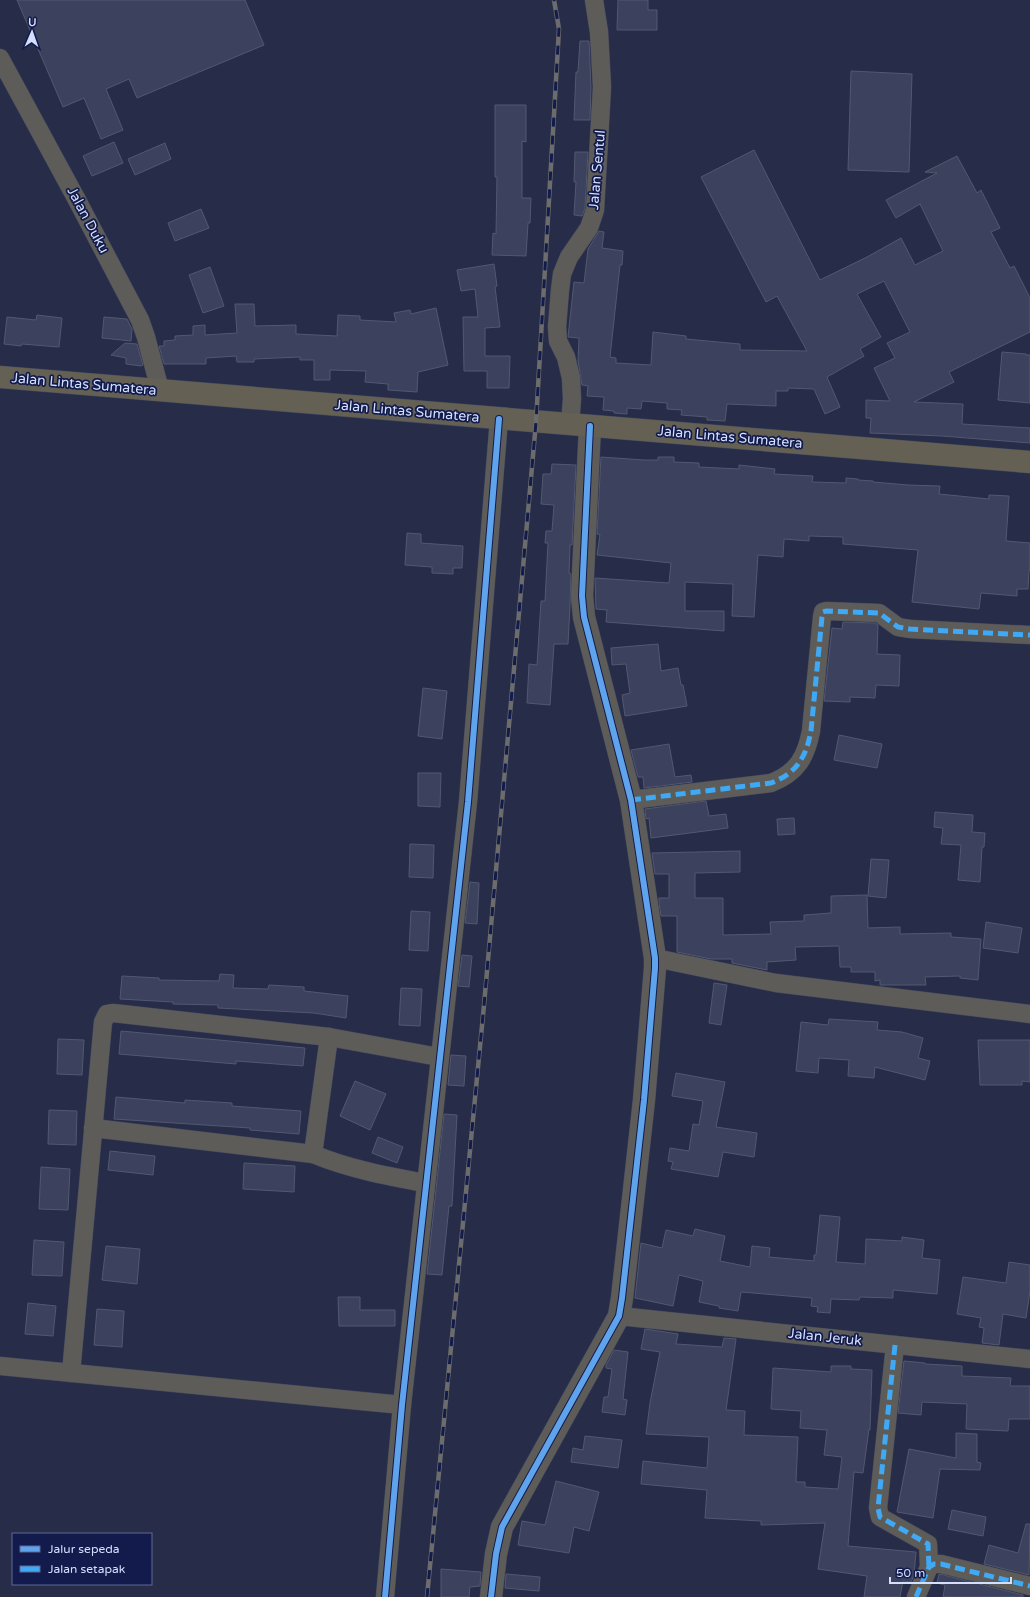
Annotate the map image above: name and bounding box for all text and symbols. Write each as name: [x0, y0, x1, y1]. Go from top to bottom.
north arrow: [12, 12, 52, 52]
text: U: [28, 16, 37, 29]
street label: Jalan Sentul: [585, 129, 609, 211]
street label: Jalan Duku: [63, 184, 113, 256]
street label: Jalan Lintas Sumatera: [11, 369, 157, 399]
street label: Jalan Lintas Sumatera: [334, 396, 480, 426]
street label: Jalan Lintas Sumatera: [657, 422, 803, 452]
street label: Jalan Jeruk: [787, 1325, 863, 1349]
legend: [12, 1533, 152, 1585]
text: Jalur sepeda: [48, 1542, 120, 1556]
scale bar: [890, 1559, 1011, 1585]
text: Jalan setapak: [48, 1562, 126, 1576]
text: 50 m: [896, 1566, 925, 1580]

